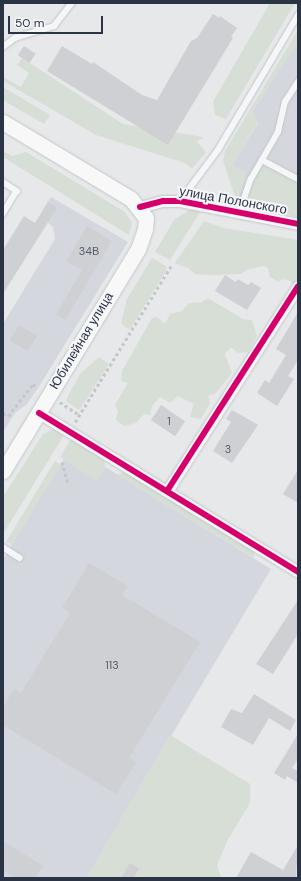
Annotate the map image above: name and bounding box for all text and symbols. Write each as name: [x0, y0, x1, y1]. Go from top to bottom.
scale bar: [10, 8, 105, 34]
text: 50 m: [15, 15, 44, 31]
street label: улица Полонского: [178, 184, 288, 218]
house number: 34В: [79, 244, 99, 258]
street label: Юбилейная улица: [47, 290, 117, 392]
house number: 1: [167, 414, 171, 428]
house number: 3: [225, 442, 231, 456]
house number: 113: [105, 658, 119, 672]

